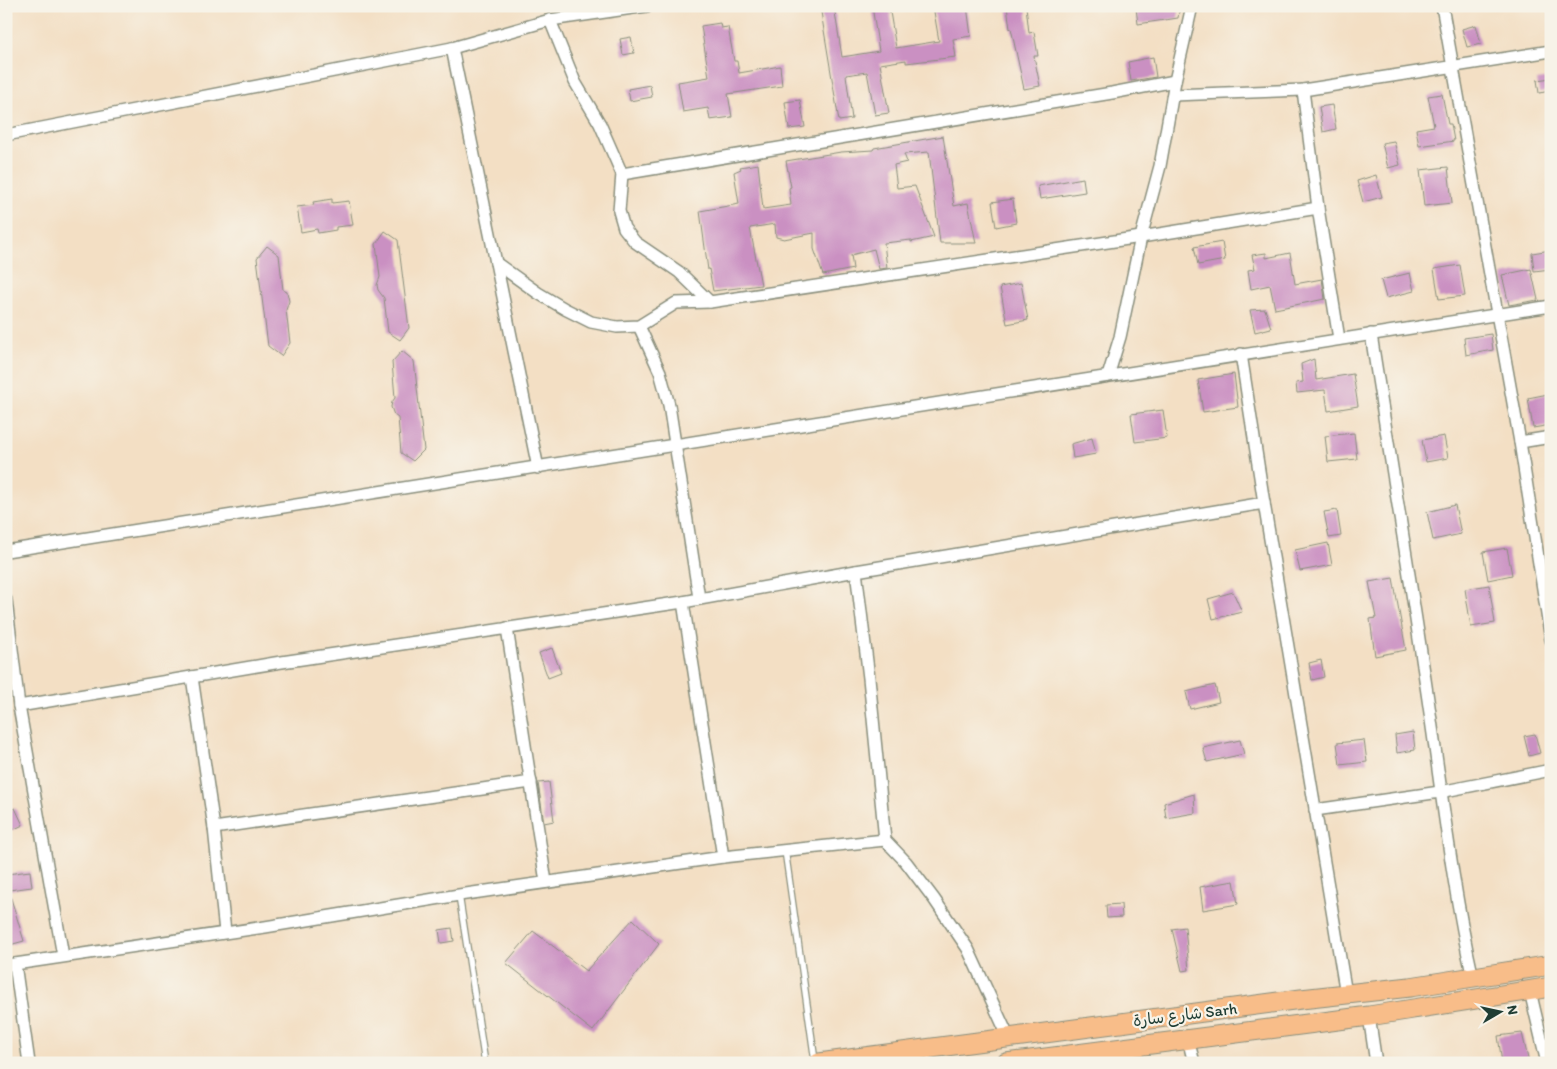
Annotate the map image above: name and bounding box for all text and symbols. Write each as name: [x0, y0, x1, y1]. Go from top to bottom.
north arrow: [1474, 986, 1524, 1036]
street label: شارع سارة Sarh: [1132, 999, 1238, 1032]
text: N: [1503, 1004, 1521, 1016]

